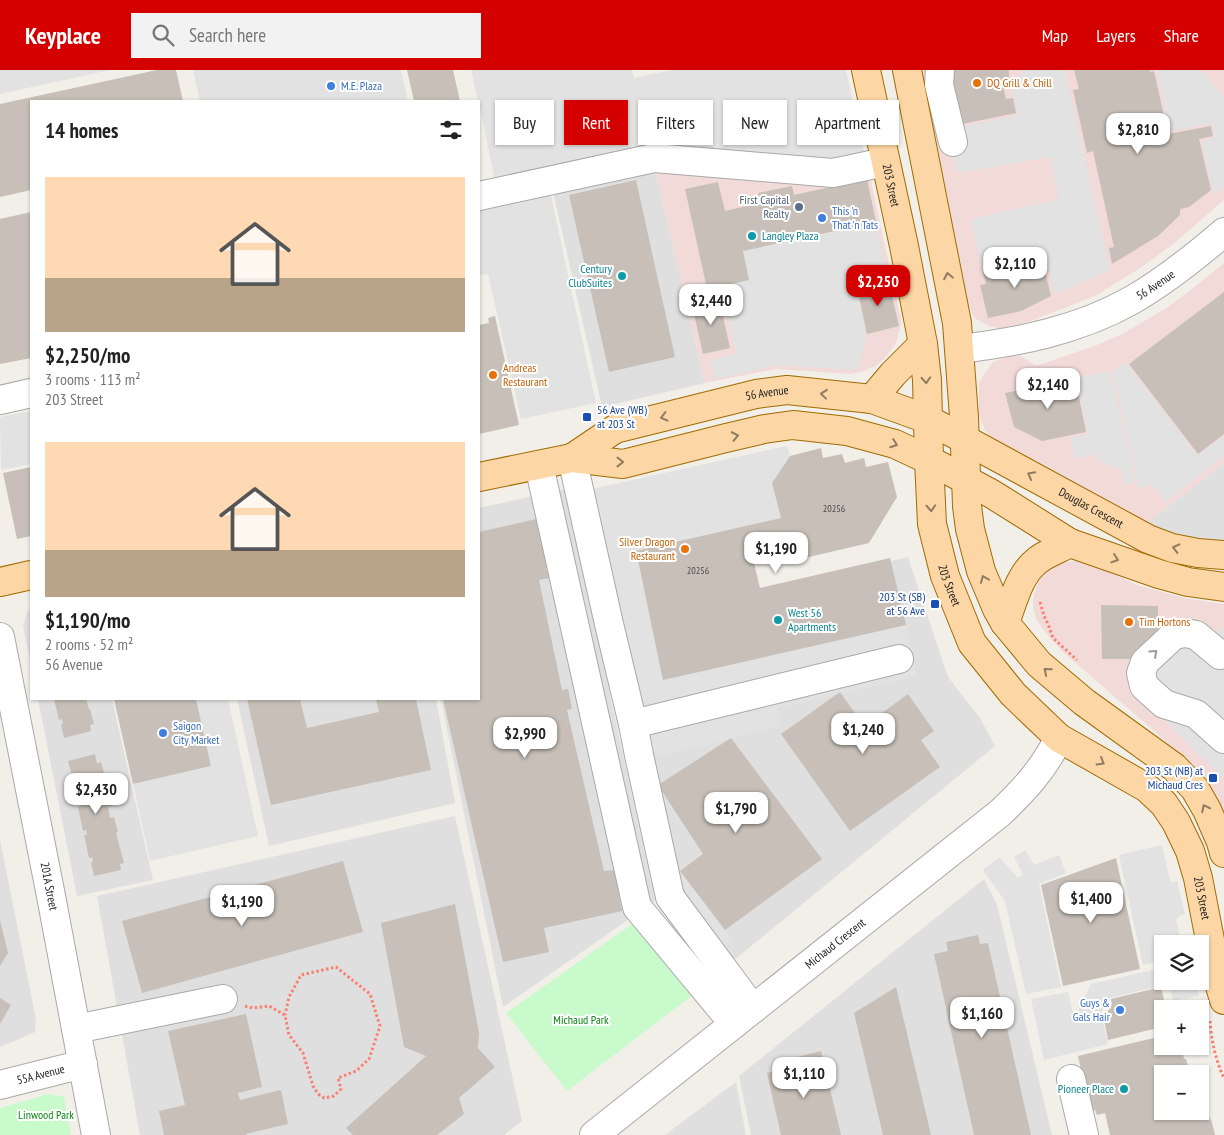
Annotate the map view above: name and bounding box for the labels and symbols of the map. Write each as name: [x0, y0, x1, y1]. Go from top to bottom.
place label: DQ Grill & Chill: [987, 75, 1052, 90]
marker: DQ Grill & Chill: [971, 77, 983, 89]
place label: M.E. Plaza: [341, 78, 382, 93]
marker: M.E. Plaza: [325, 80, 337, 92]
pin: $2,810: [1097, 112, 1179, 155]
street label: 203 Street: [879, 162, 903, 209]
place label: First Capital Realty: [739, 192, 789, 221]
marker: First Capital Realty: [793, 201, 805, 213]
place label: This 'n That 'n Tats: [832, 203, 878, 232]
marker: This 'n That 'n Tats: [816, 212, 828, 224]
place label: Langley Plaza: [762, 228, 819, 243]
marker: Langley Plaza: [746, 230, 758, 242]
pin: $2,110: [974, 246, 1056, 289]
place label: Century ClubSuites: [568, 261, 612, 290]
pin: $2,250: [837, 264, 919, 307]
street label: 56 Avenue: [1133, 266, 1178, 303]
marker: Century ClubSuites: [616, 270, 628, 282]
one-way arrow: [943, 271, 954, 280]
pin: $2,440: [670, 284, 752, 326]
place label: Andreas Restaurant: [503, 360, 548, 389]
pin: $2,140: [1007, 368, 1089, 410]
marker: Andreas Restaurant: [487, 369, 499, 381]
one-way arrow: [921, 376, 932, 384]
street label: 56 Avenue: [744, 382, 789, 403]
one-way arrow: [819, 389, 827, 400]
place label: 56 Ave (WB) at 203 St: [597, 402, 647, 431]
marker: 56 Ave (WB) at 203 St: [581, 411, 593, 423]
one-way arrow: [660, 411, 669, 422]
one-way arrow: [731, 431, 740, 441]
one-way arrow: [890, 438, 898, 448]
one-way arrow: [617, 457, 625, 467]
one-way arrow: [1027, 472, 1036, 482]
street label: Douglas Crescent: [1056, 484, 1127, 532]
house number: 20256: [823, 502, 846, 515]
one-way arrow: [926, 505, 937, 513]
pin: $1,190: [735, 532, 817, 574]
place label: Silver Dragon Restaurant: [619, 534, 676, 563]
marker: Silver Dragon Restaurant: [679, 543, 691, 555]
one-way arrow: [1171, 543, 1180, 554]
one-way arrow: [1110, 553, 1118, 563]
street label: 203 Street: [935, 563, 965, 609]
house number: 20256: [687, 564, 710, 577]
one-way arrow: [980, 575, 991, 584]
place label: 203 St (SB) at 56 Ave: [879, 589, 925, 618]
marker: 203 St (SB) at 56 Ave: [929, 598, 941, 610]
place label: West 56 Apartments: [788, 605, 836, 634]
marker: West 56 Apartments: [772, 614, 784, 626]
place label: Tim Hortons: [1139, 614, 1190, 629]
marker: Tim Hortons: [1123, 616, 1135, 628]
one-way arrow: [1149, 650, 1158, 659]
one-way arrow: [1044, 668, 1053, 676]
pin: $1,240: [822, 712, 904, 755]
pin: $2,990: [484, 716, 566, 759]
place label: Saigon City Market: [173, 718, 220, 747]
marker: Saigon City Market: [157, 727, 169, 739]
one-way arrow: [1096, 755, 1105, 765]
place label: 203 St (NB) at Michaud Cres: [1145, 763, 1204, 792]
pin: $2,430: [55, 772, 137, 815]
marker: 203 St (NB) at Michaud Cres: [1207, 772, 1219, 784]
pin: $1,790: [695, 792, 777, 834]
one-way arrow: [1201, 804, 1211, 813]
street label: 201A Street: [37, 861, 62, 912]
street label: 203 Street: [1191, 875, 1214, 921]
pin: $1,400: [1050, 882, 1132, 924]
pin: $1,190: [201, 884, 283, 927]
street label: Michaud Crescent: [802, 914, 869, 972]
place label: Guys & Gals Hair: [1073, 995, 1111, 1024]
pin: $1,160: [941, 996, 1023, 1039]
marker: Guys & Gals Hair: [1114, 1004, 1126, 1016]
park label: Michaud Park: [553, 1012, 609, 1027]
pin: $1,110: [763, 1056, 845, 1099]
street label: 55A Avenue: [15, 1061, 66, 1087]
place label: Pioneer Place: [1058, 1081, 1114, 1096]
marker: Pioneer Place: [1118, 1083, 1130, 1095]
park label: Linwood Park: [18, 1107, 74, 1122]

